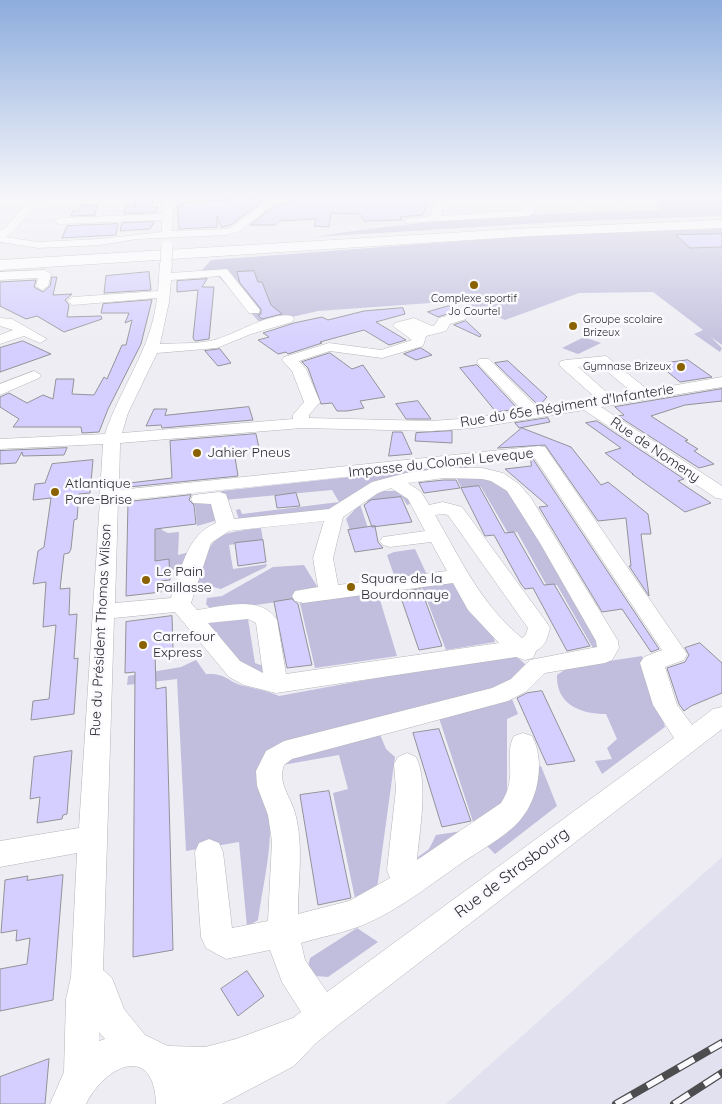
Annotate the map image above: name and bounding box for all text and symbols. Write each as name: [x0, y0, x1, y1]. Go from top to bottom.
marker: Complexe sportif Jo Courtel: [468, 279, 480, 291]
place label: Complexe sportif Jo Courtel: [431, 292, 517, 318]
place label: Groupe scolaire Brizeux: [583, 313, 663, 339]
marker: Groupe scolaire Brizeux: [567, 320, 579, 332]
place label: Gymnase Brizeux: [583, 360, 671, 374]
marker: Gymnase Brizeux: [675, 361, 687, 373]
street label: Rue du 65e Régiment d'Infanterie: [459, 381, 675, 431]
street label: Rue de Nomeny: [607, 414, 703, 486]
place label: Jahier Pneus: [207, 445, 290, 461]
street label: Impasse du Colonel Leveque: [348, 445, 534, 481]
marker: Jahier Pneus: [191, 447, 203, 459]
place label: Atlantique Pare-Brise: [65, 476, 132, 508]
marker: Atlantique Pare-Brise: [49, 486, 61, 498]
street label: Rue du Président Thomas Wilson: [87, 523, 115, 737]
place label: Le Pain Paillasse: [156, 564, 212, 596]
place label: Square de la Bourdonnaye: [361, 571, 449, 604]
marker: Le Pain Paillasse: [140, 574, 152, 586]
marker: Square de la Bourdonnaye: [345, 581, 357, 593]
place label: Carrefour Express: [153, 629, 215, 662]
marker: Carrefour Express: [137, 639, 149, 651]
street label: Rue de Strasbourg: [451, 824, 573, 922]

